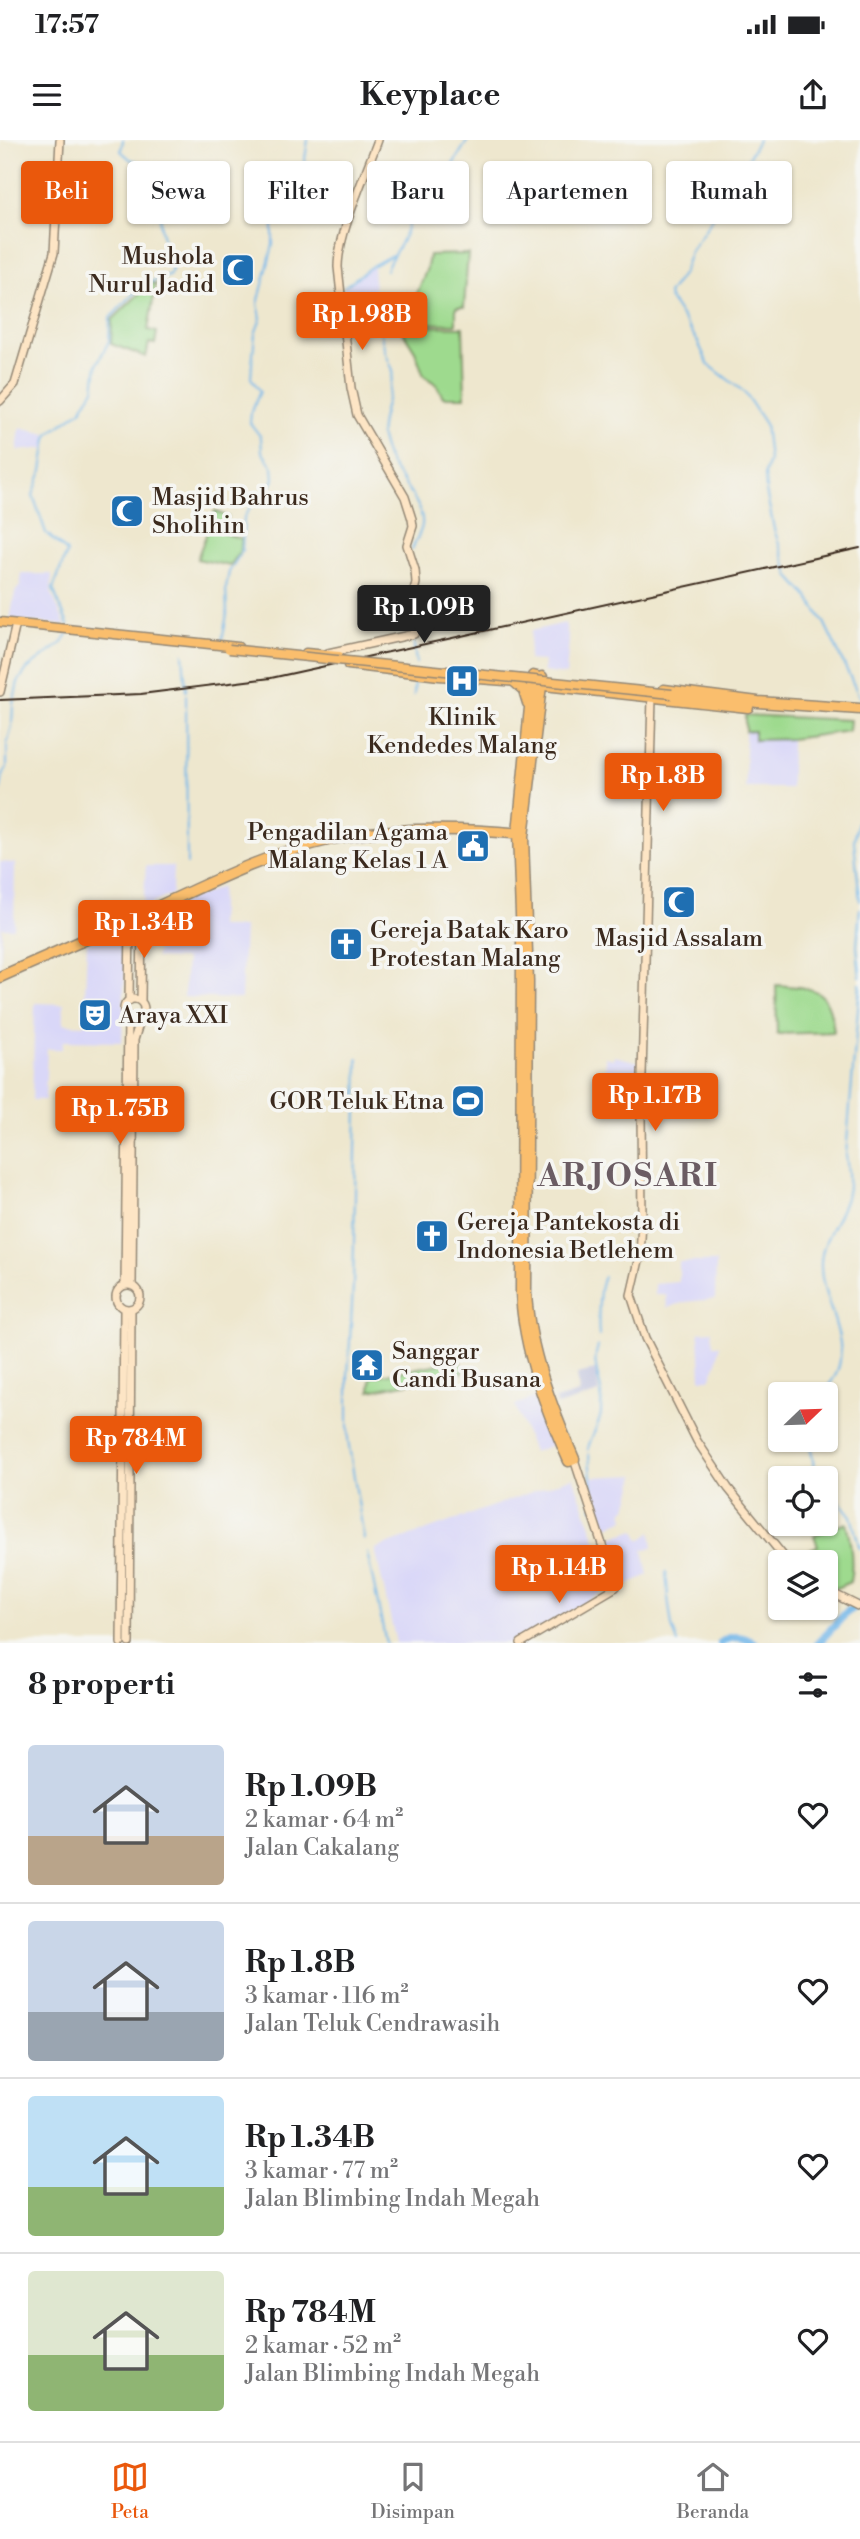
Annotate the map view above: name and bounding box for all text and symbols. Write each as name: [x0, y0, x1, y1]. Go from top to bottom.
text: 17:57: [35, 9, 99, 41]
text: Keyplace: [360, 75, 500, 115]
icon: menu: [28, 76, 66, 114]
icon: share: [794, 76, 832, 114]
chip: Beli: [21, 161, 113, 224]
chip: Sewa: [127, 161, 230, 224]
chip: Filter: [244, 161, 353, 224]
chip: Baru: [367, 161, 469, 224]
chip: Apartemen: [483, 161, 652, 224]
chip: Rumah: [666, 161, 792, 224]
place label: Mushola Nurul Jadid: [88, 242, 215, 300]
mosque icon: Mushola Nurul Jadid: [219, 251, 257, 289]
pin: Rp 1.98B: [290, 292, 434, 352]
text: Rp 1.98B: [312, 301, 412, 329]
place label: Masjid Bahrus Sholihin: [152, 483, 309, 541]
mosque icon: Masjid Bahrus Sholihin: [108, 492, 146, 530]
pin: Rp 1.09B: [352, 586, 496, 645]
text: Rp 1.09B: [373, 594, 475, 622]
hospital icon: Klinik Kendedes Malang: [443, 662, 481, 700]
place label: Klinik Kendedes Malang: [367, 703, 558, 761]
pin: Rp 1.8B: [598, 754, 728, 813]
text: Rp 1.8B: [621, 762, 705, 790]
place label: Pengadilan Agama Malang Kelas 1 A: [247, 818, 449, 876]
public building icon: Pengadilan Agama Malang Kelas 1 A: [454, 827, 492, 865]
mosque icon: Masjid Assalam: [660, 883, 698, 921]
pin: Rp 1.34B: [72, 900, 216, 960]
text: Rp 1.34B: [94, 909, 194, 937]
place label: Gereja Batak Karo Protestan Malang: [370, 916, 569, 974]
place label: Masjid Assalam: [595, 924, 763, 954]
church icon: Gereja Batak Karo Protestan Malang: [327, 925, 365, 963]
theatre icon: Araya XXI: [76, 996, 114, 1034]
place label: Araya XXI: [118, 1001, 228, 1031]
pin: Rp 1.17B: [583, 1074, 727, 1133]
sports icon: GOR Teluk Etna: [449, 1082, 487, 1120]
text: Rp 1.17B: [608, 1082, 702, 1110]
pin: Rp 1.75B: [48, 1086, 192, 1146]
place label: GOR Teluk Etna: [269, 1087, 445, 1117]
text: Rp 1.75B: [71, 1095, 169, 1123]
district label: ARJOSARI: [536, 1156, 719, 1196]
place label: Gereja Pantekosta di Indonesia Betlehem: [457, 1208, 680, 1266]
church icon: Gereja Pantekosta di Indonesia Betlehem: [413, 1217, 451, 1255]
place label: Sanggar Candi Busana: [392, 1337, 542, 1395]
temple icon: Sanggar Candi Busana: [348, 1346, 386, 1384]
north arrow: [768, 1382, 838, 1452]
map controls: [768, 1382, 838, 1620]
pin: Rp 784M: [71, 1416, 201, 1476]
text: Rp 784M: [86, 1425, 186, 1453]
button: locate: [768, 1466, 838, 1536]
pin: Rp 1.14B: [487, 1546, 631, 1605]
button: layers: [768, 1550, 838, 1620]
text: Rp 1.14B: [511, 1554, 607, 1582]
text: 8 properti: [28, 1666, 175, 1704]
icon: filters: [794, 1666, 832, 1704]
text: Rp 1.09B: [245, 1768, 377, 1806]
icon: home: [84, 1773, 168, 1857]
icon: heart: [794, 1796, 832, 1834]
text: 2 kamar · 64 m²: [245, 1806, 403, 1834]
text: Jalan Cakalang: [245, 1834, 399, 1862]
text: Rp 1.8B: [245, 1944, 356, 1982]
icon: home: [84, 1949, 168, 2033]
icon: heart: [794, 1972, 832, 2010]
text: 3 kamar · 116 m²: [245, 1982, 408, 2010]
text: Jalan Teluk Cendrawasih: [245, 2010, 500, 2038]
text: Rp 1.34B: [245, 2119, 375, 2157]
icon: home: [84, 2124, 168, 2208]
icon: heart: [794, 2147, 832, 2185]
text: 3 kamar · 77 m²: [245, 2157, 398, 2185]
text: Jalan Blimbing Indah Megah: [245, 2185, 540, 2213]
text: Rp 784M: [245, 2294, 376, 2332]
icon: home: [84, 2299, 168, 2383]
icon: heart: [794, 2322, 832, 2360]
text: 2 kamar · 52 m²: [245, 2332, 401, 2360]
text: Jalan Blimbing Indah Megah: [245, 2360, 540, 2388]
tab: Peta: [111, 2458, 149, 2524]
tab: Disimpan: [371, 2458, 455, 2524]
tab: Beranda: [677, 2458, 749, 2524]

